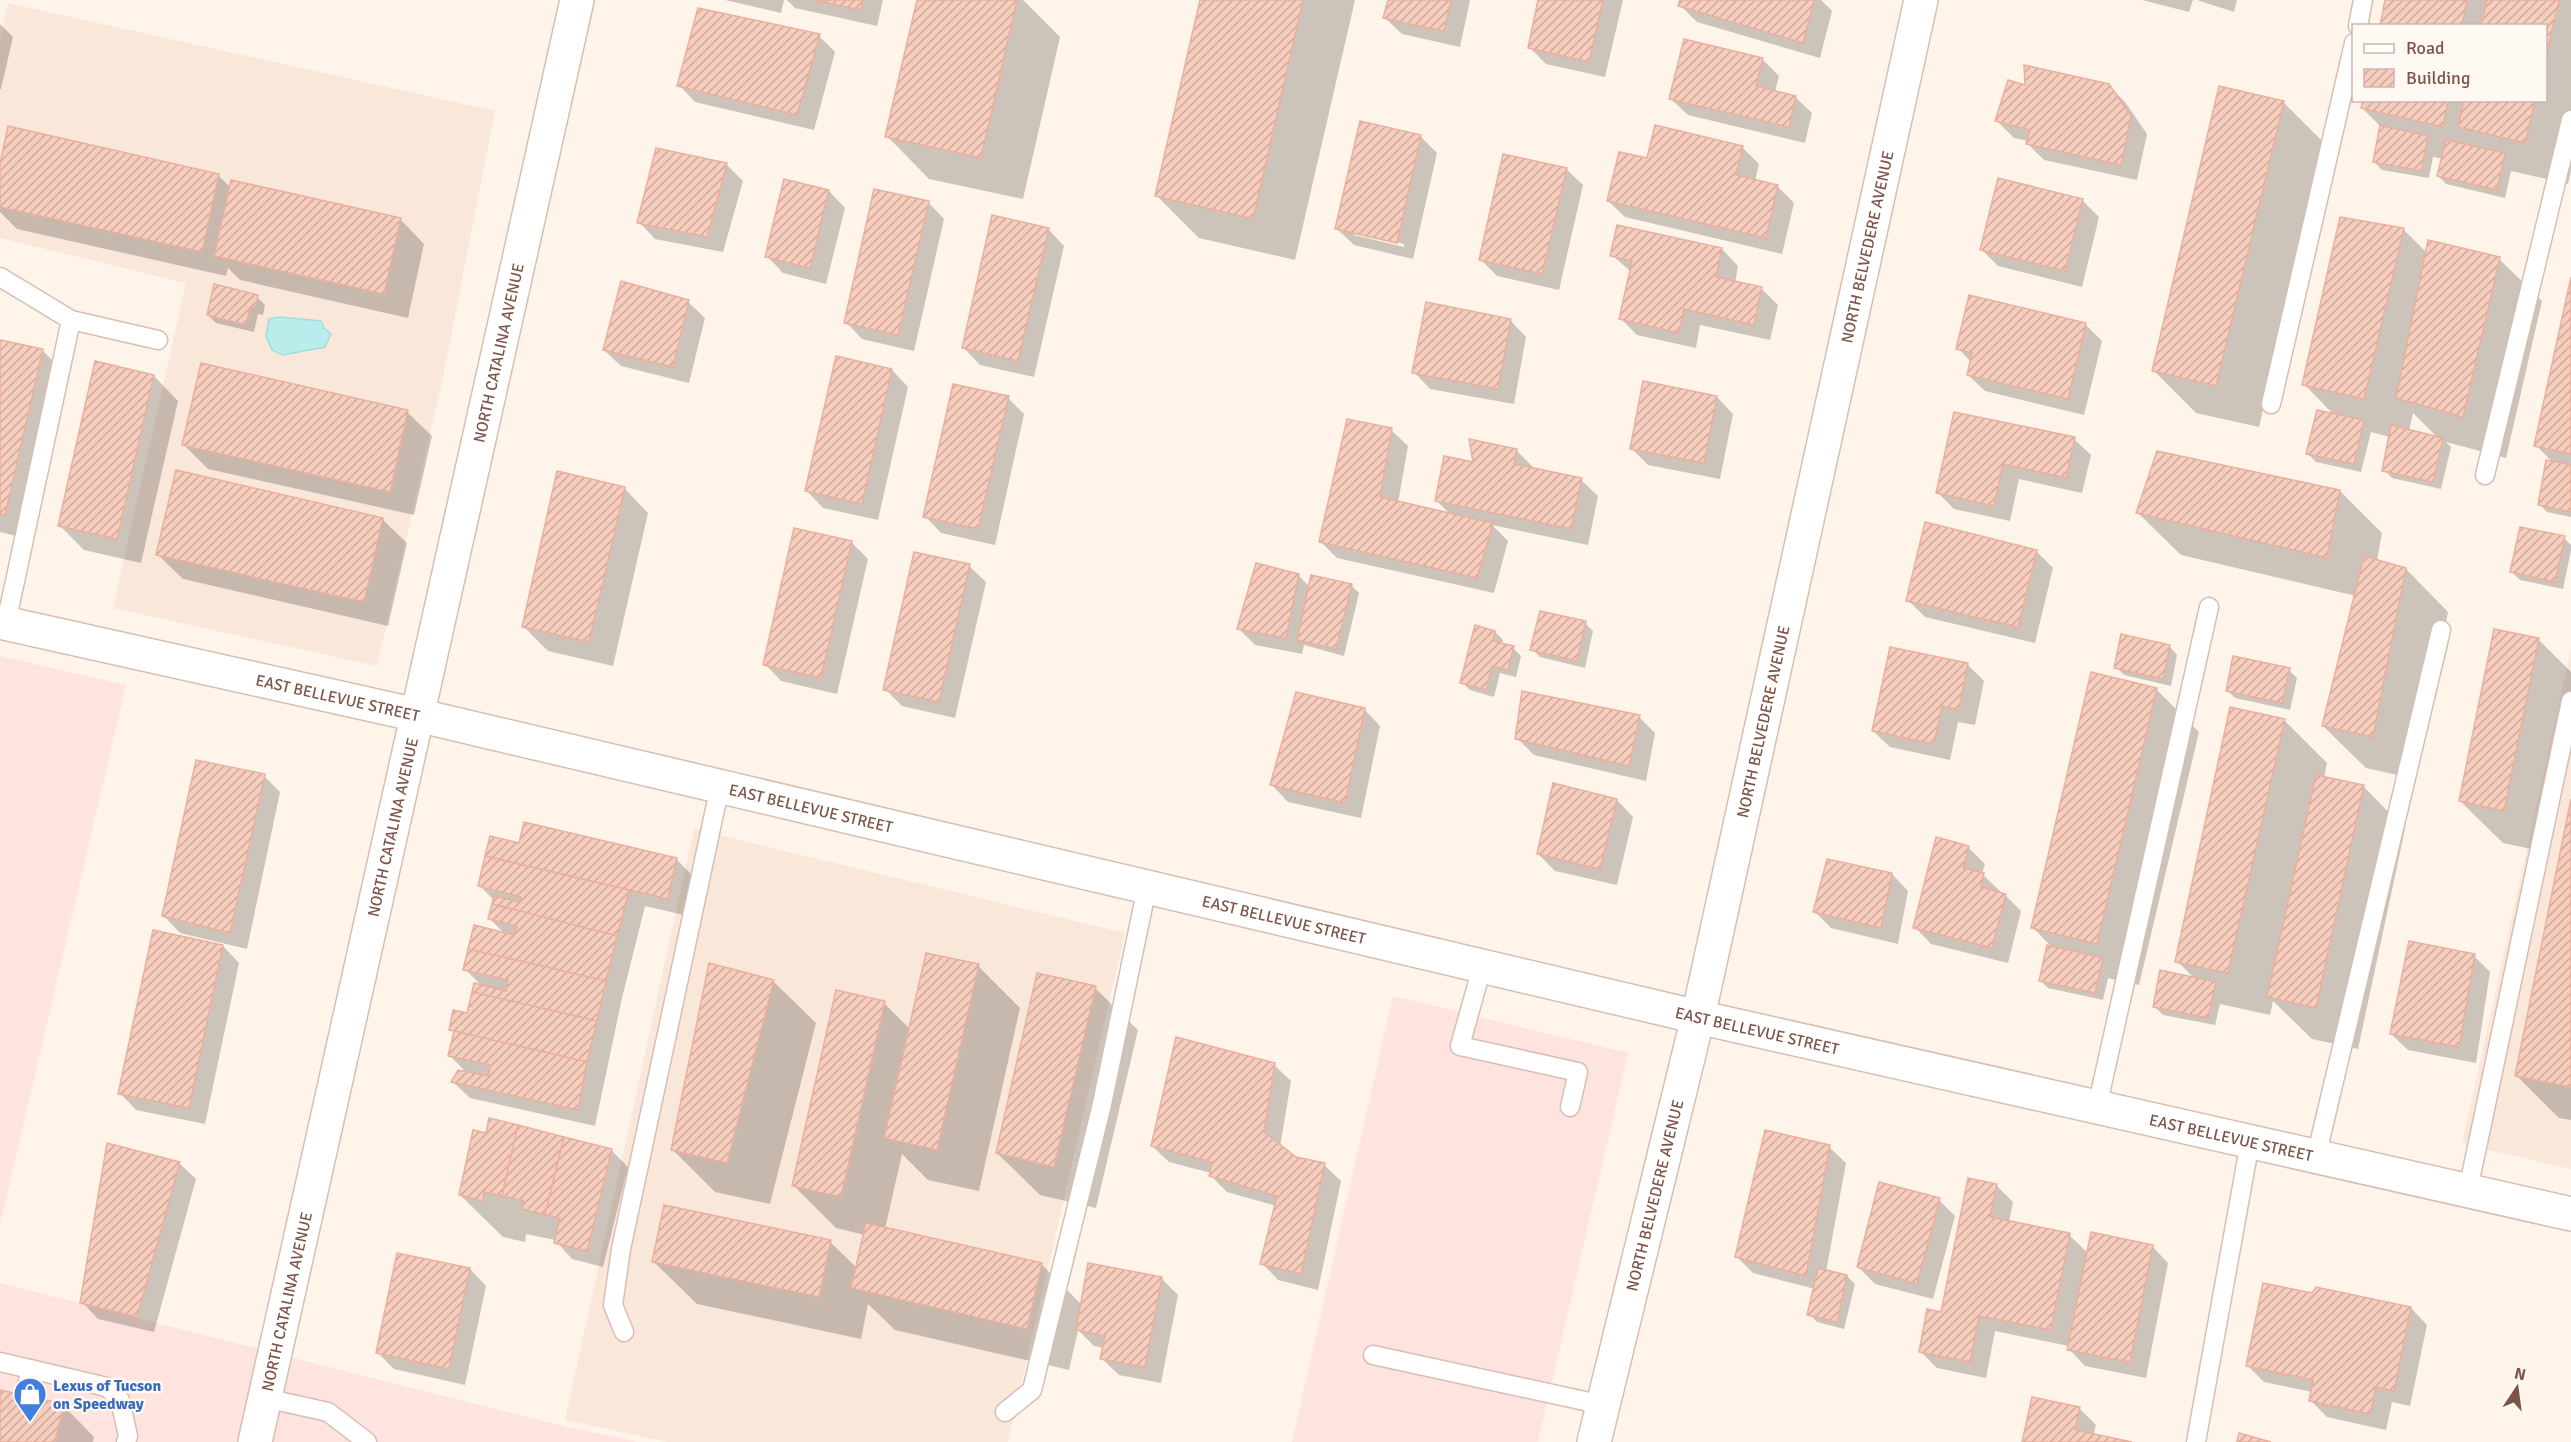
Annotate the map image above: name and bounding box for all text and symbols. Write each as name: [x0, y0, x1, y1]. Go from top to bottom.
legend: [2352, 24, 2547, 102]
text: Road: [2406, 37, 2445, 59]
text: Building: [2406, 67, 2470, 89]
street label: NORTH BELVEDERE AVENUE: [1837, 149, 1899, 345]
street label: NORTH CATALINA AVENUE: [469, 261, 529, 445]
street label: NORTH BELVEDERE AVENUE: [1733, 624, 1795, 820]
street label: EAST BELLEVUE STREET: [254, 670, 421, 726]
street label: NORTH CATALINA AVENUE: [364, 736, 423, 919]
street label: EAST BELLEVUE STREET: [727, 780, 895, 838]
street label: EAST BELLEVUE STREET: [1200, 891, 1368, 949]
street label: EAST BELLEVUE STREET: [1673, 1003, 1841, 1060]
street label: NORTH BELVEDERE AVENUE: [1622, 1098, 1688, 1293]
street label: EAST BELLEVUE STREET: [2147, 1110, 2315, 1167]
street label: NORTH CATALINA AVENUE: [258, 1210, 317, 1393]
north arrow: [2487, 1358, 2547, 1418]
text: N: [2512, 1363, 2528, 1385]
shop icon: Lexus of Tucson on Speedway: [12, 1376, 48, 1423]
place label: Lexus of Tucson on Speedway: [53, 1376, 161, 1414]

